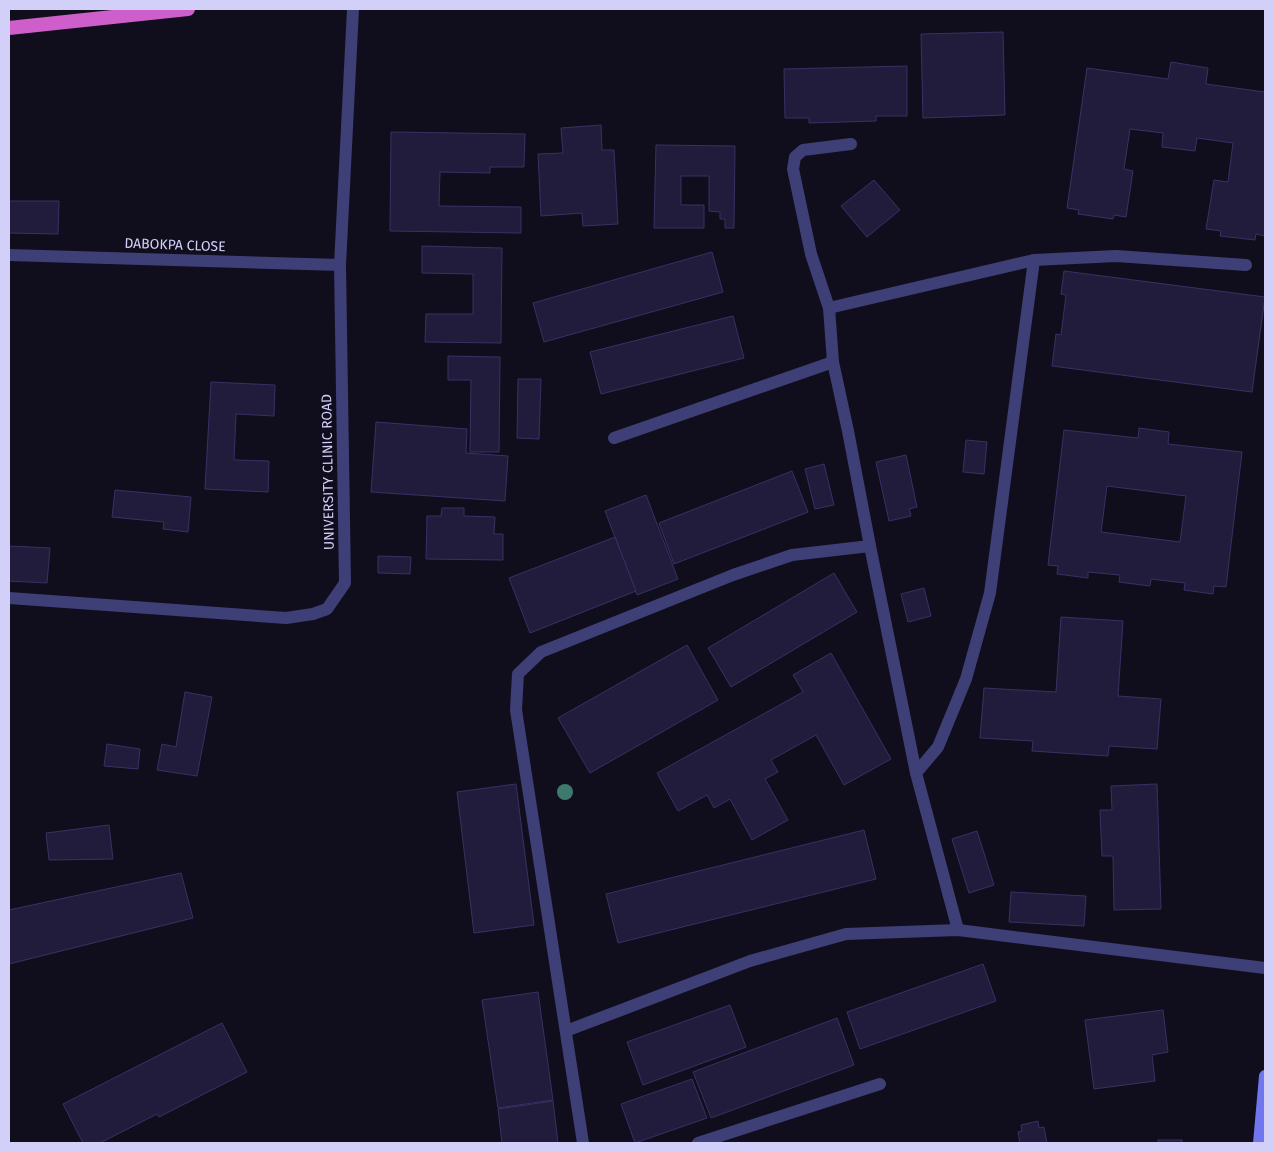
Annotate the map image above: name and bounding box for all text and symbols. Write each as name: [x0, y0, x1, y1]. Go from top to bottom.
street label: DABOKPA CLOSE: [124, 235, 226, 255]
street label: UNIVERSITY CLINIC ROAD: [318, 394, 338, 550]

